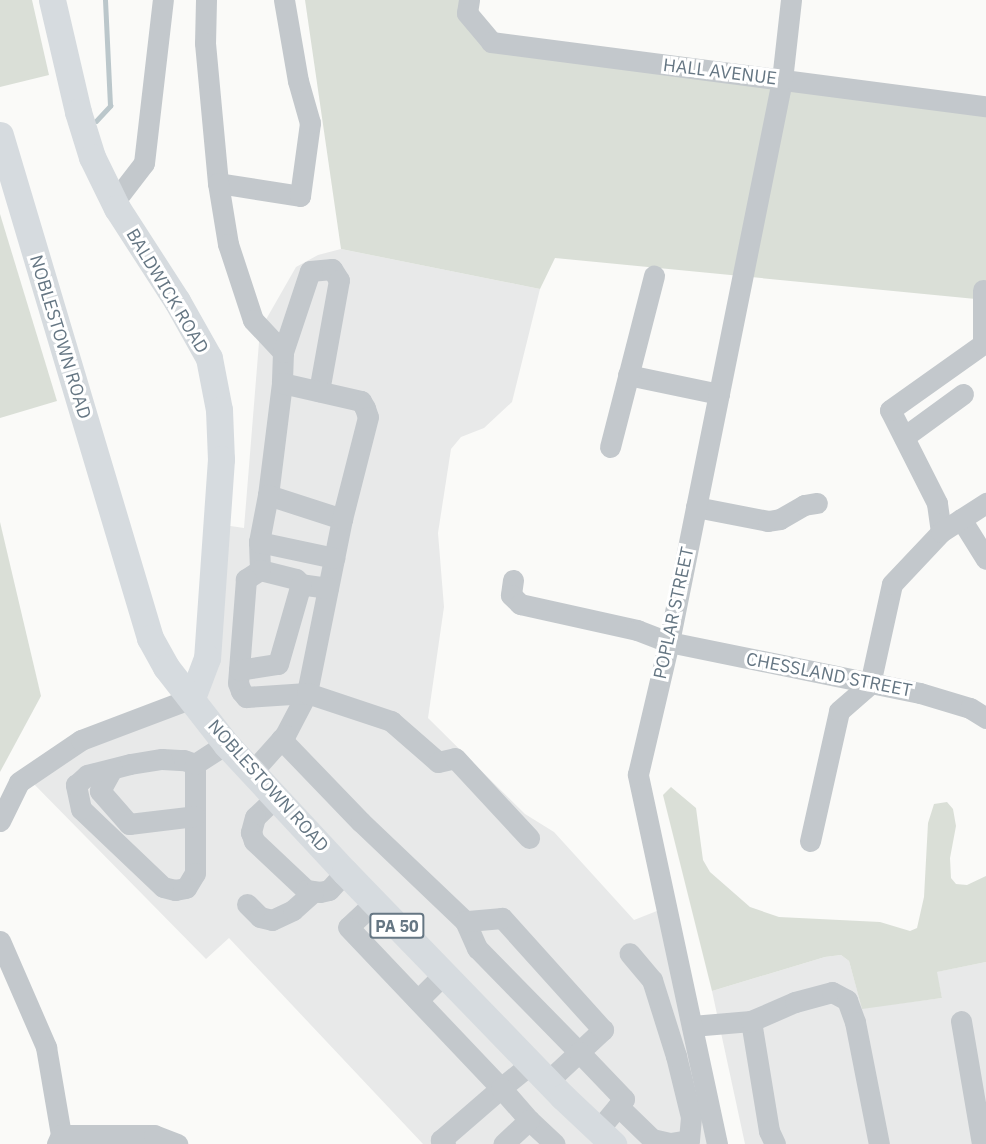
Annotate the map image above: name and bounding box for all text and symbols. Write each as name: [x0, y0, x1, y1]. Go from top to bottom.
street label: HALL AVENUE: [662, 54, 778, 90]
street label: BALDWICK ROAD: [121, 225, 213, 357]
street label: NOBLESTOWN ROAD: [25, 253, 95, 421]
street label: POPLAR STREET: [649, 545, 699, 681]
street label: CHESSLAND STREET: [744, 648, 914, 702]
street label: NOBLESTOWN ROAD: [203, 716, 333, 856]
road number: PA 50: [368, 913, 426, 939]

